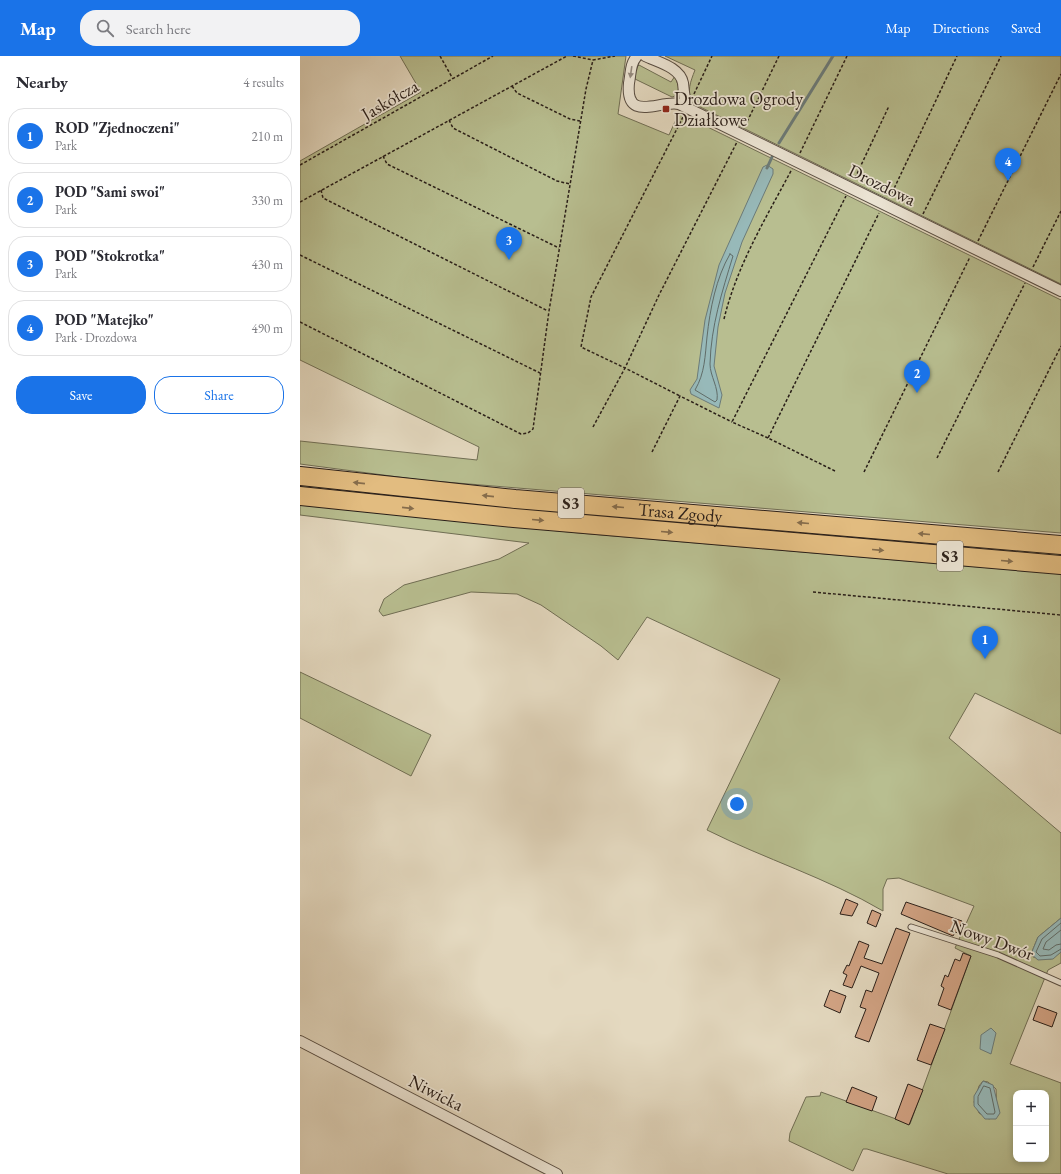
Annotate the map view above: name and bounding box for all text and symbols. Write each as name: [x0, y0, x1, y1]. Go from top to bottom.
search box: [80, 10, 360, 46]
text: Map: [20, 16, 56, 41]
icon: search: [94, 17, 116, 39]
text: Search here: [126, 19, 191, 38]
text: Map: [885, 19, 911, 37]
text: Directions: [933, 19, 989, 37]
text: Saved: [1011, 19, 1041, 37]
one-way arrow: [628, 66, 634, 78]
text: Nearby: [16, 71, 68, 93]
text: 4 results: [243, 74, 284, 91]
street label: Jaskółcza: [355, 74, 423, 126]
place label: Drozdowa Ogrody Działkowe: [674, 87, 803, 131]
marker: Drozdowa Ogrody Działkowe: [661, 104, 671, 114]
text: ROD "Zjednoczeni": [55, 118, 180, 137]
text: 1: [27, 128, 33, 145]
text: 210 m: [252, 128, 283, 145]
text: Park: [55, 137, 77, 154]
pin: 4: [995, 148, 1021, 181]
street label: Drozdowa: [845, 158, 920, 211]
text: POD "Sami swoi": [55, 182, 165, 201]
text: 2: [27, 192, 33, 209]
text: 330 m: [252, 192, 283, 209]
text: Park: [55, 201, 77, 218]
pin: 3: [496, 227, 522, 260]
text: POD "Stokrotka": [55, 246, 165, 265]
text: 3: [27, 256, 33, 273]
text: 430 m: [252, 256, 283, 273]
text: Park: [55, 265, 77, 282]
text: POD "Matejko": [55, 310, 154, 329]
text: 4: [27, 320, 33, 337]
text: 490 m: [252, 320, 283, 337]
text: Park · Drozdowa: [55, 329, 137, 346]
pin: 2: [904, 360, 930, 393]
button: Save: [16, 376, 146, 414]
button: Share: [154, 376, 284, 414]
one-way arrow: [353, 480, 365, 486]
road number: S3: [558, 488, 584, 518]
one-way arrow: [482, 493, 494, 499]
street label: Trasa Zgody: [637, 497, 724, 527]
one-way arrow: [612, 504, 624, 511]
one-way arrow: [402, 505, 414, 512]
one-way arrow: [532, 517, 544, 524]
one-way arrow: [797, 520, 809, 527]
one-way arrow: [661, 528, 673, 535]
one-way arrow: [918, 530, 931, 537]
road number: S3: [937, 541, 963, 571]
one-way arrow: [871, 546, 884, 553]
one-way arrow: [1001, 557, 1013, 564]
pin: 1: [972, 626, 998, 659]
your location: [727, 794, 747, 814]
street label: Nowy Dwór: [947, 914, 1037, 965]
street label: Niwicka: [405, 1069, 468, 1116]
map controls: [1013, 1090, 1049, 1162]
button: +: [1013, 1090, 1049, 1126]
button: −: [1013, 1126, 1049, 1162]

